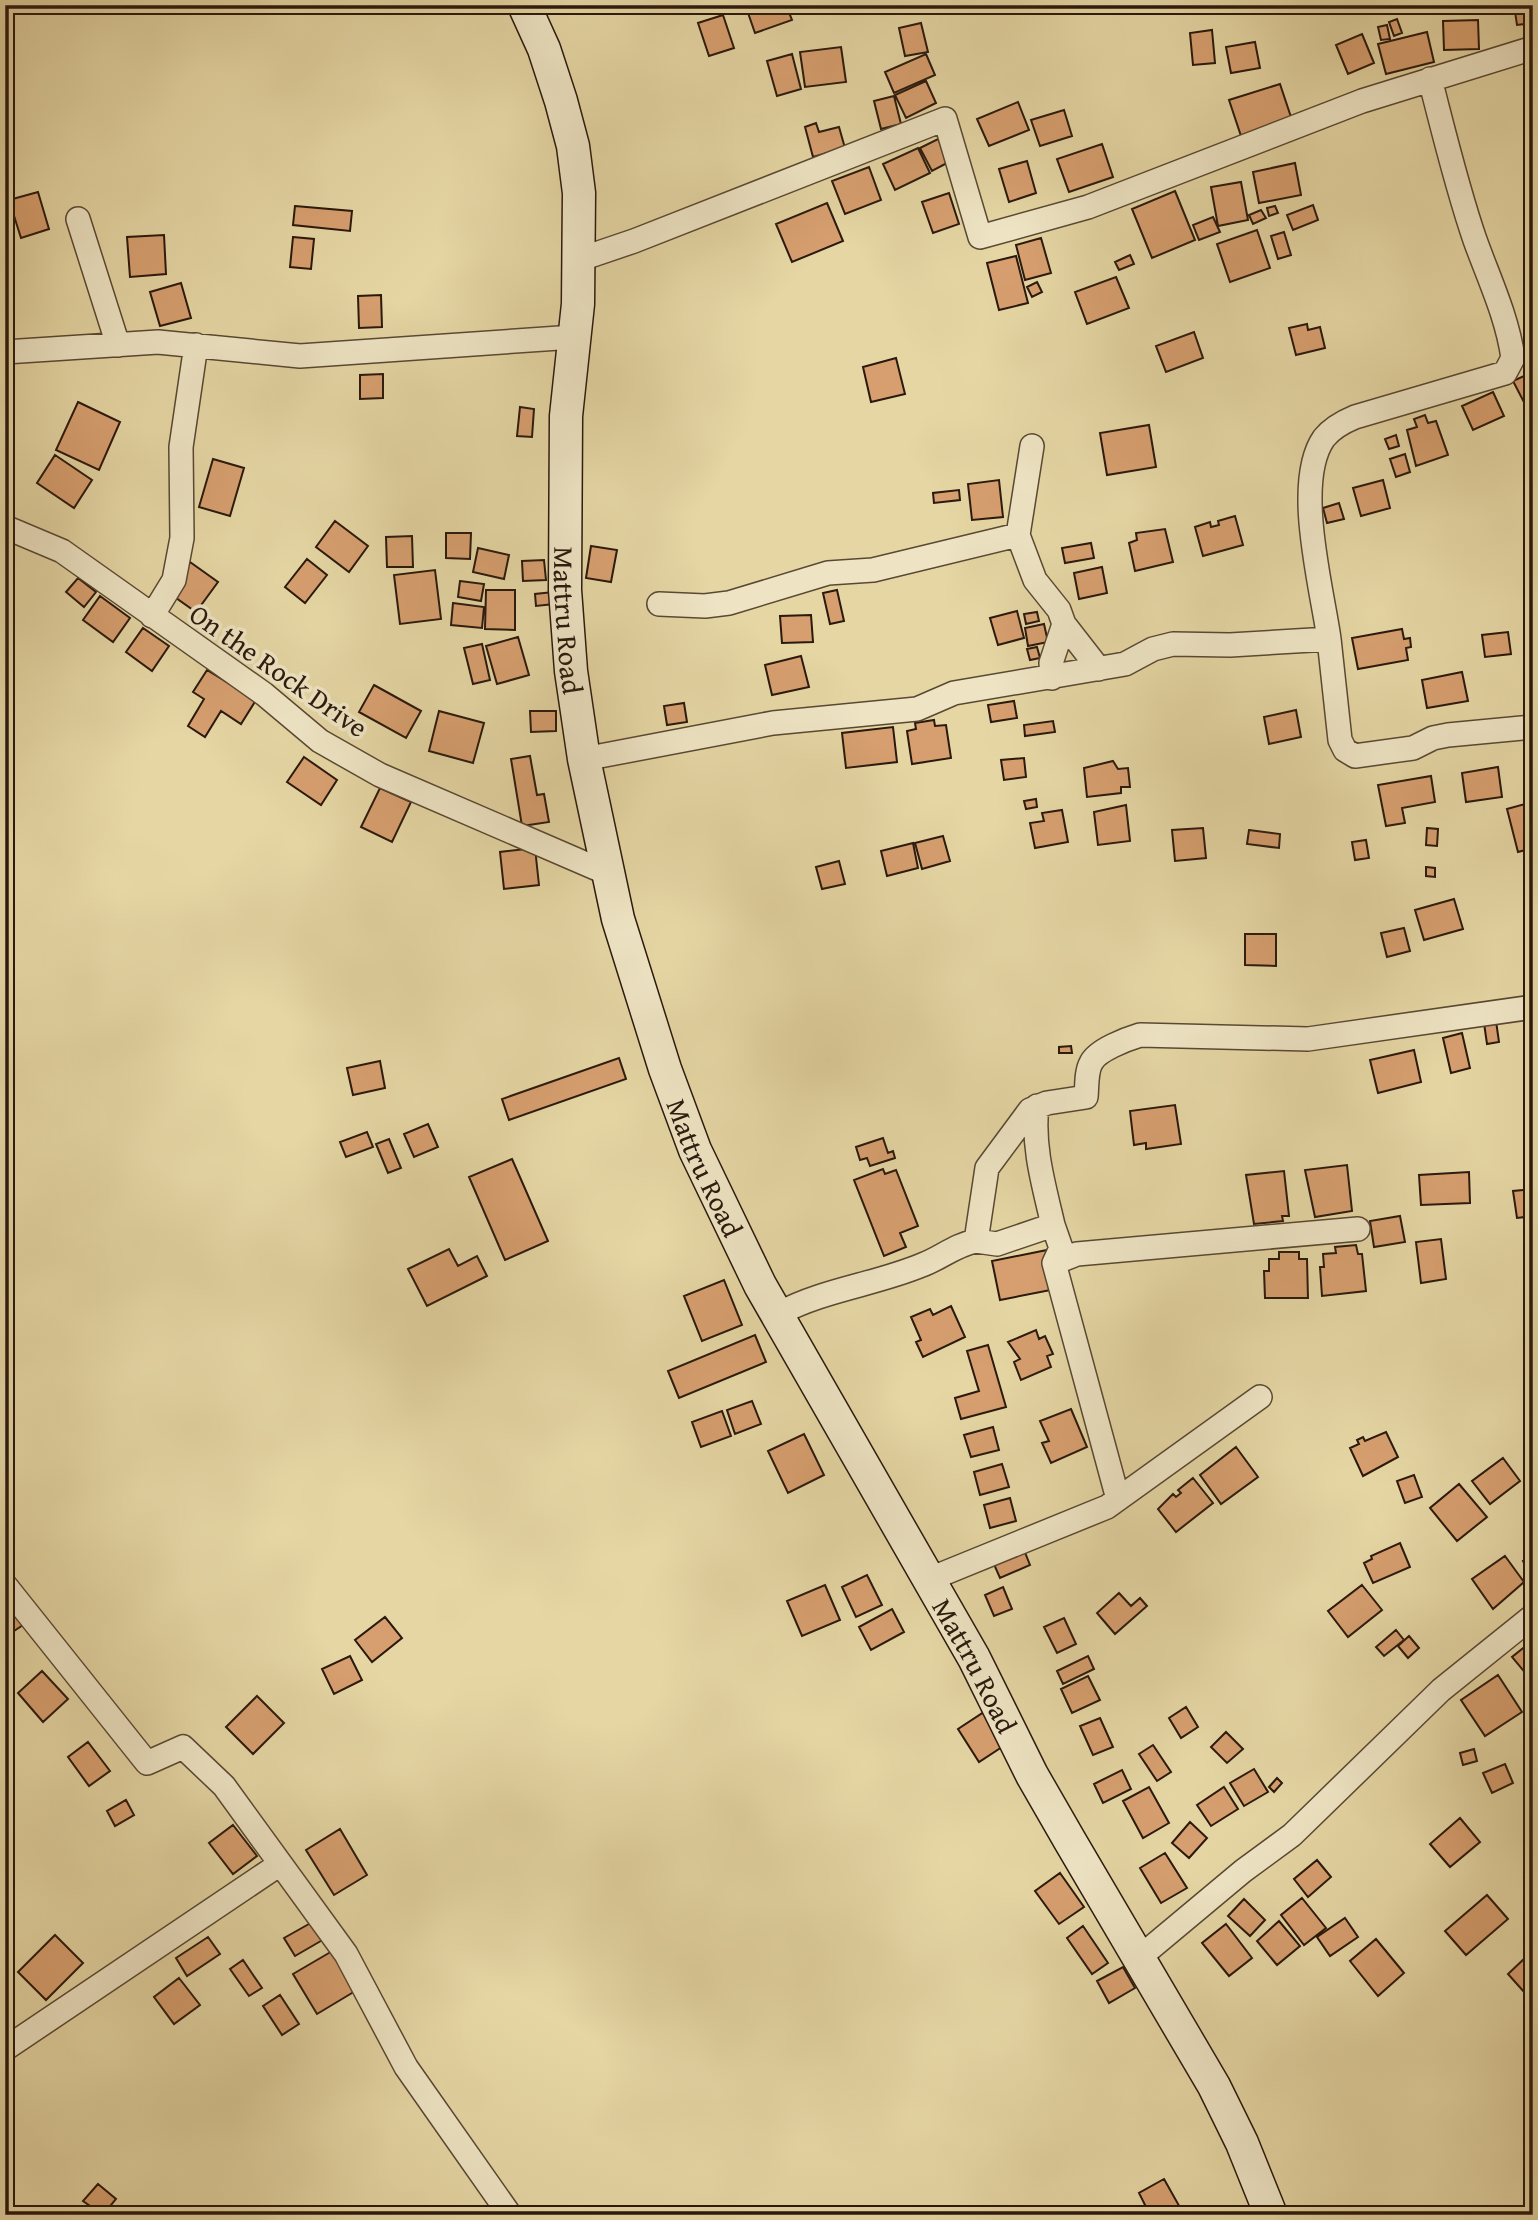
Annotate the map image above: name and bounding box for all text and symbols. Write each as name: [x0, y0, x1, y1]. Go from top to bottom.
street label: Mattru Road: [544, 547, 595, 697]
street label: On the Rock Drive: [181, 593, 377, 747]
street label: Mattru Road: [657, 1093, 754, 1243]
street label: Mattru Road: [923, 1590, 1028, 1740]

